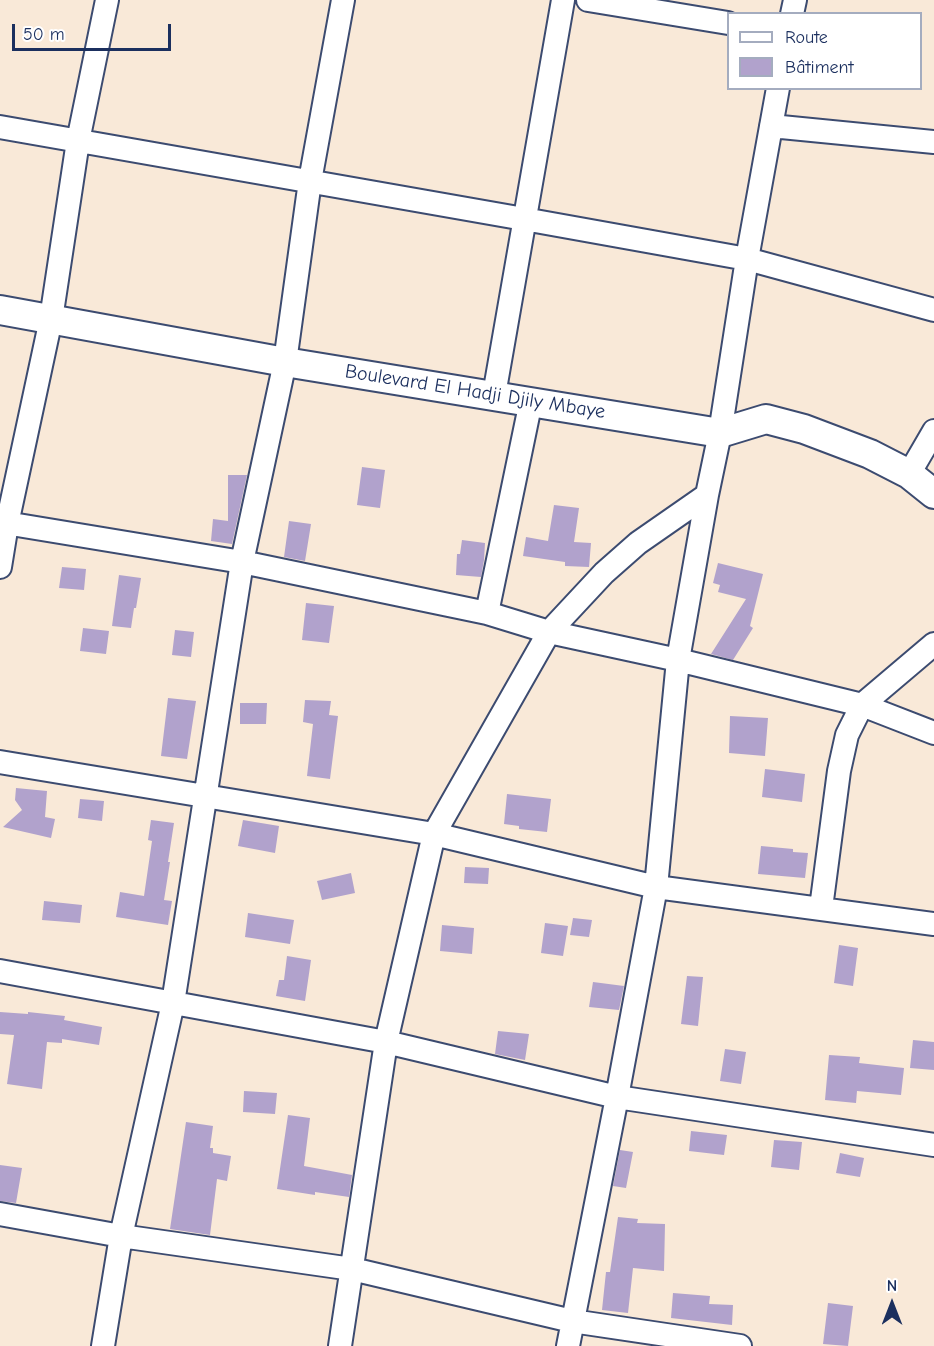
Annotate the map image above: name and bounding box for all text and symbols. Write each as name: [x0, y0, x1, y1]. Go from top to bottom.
scale bar: [15, 12, 174, 50]
legend: [727, 12, 922, 90]
text: 50 m: [23, 24, 65, 45]
text: Route: [785, 27, 828, 48]
text: Bâtiment: [785, 57, 854, 78]
street label: Boulevard El Hadji Djily Mbaye: [343, 360, 607, 424]
north arrow: [862, 1274, 922, 1334]
text: N: [887, 1277, 897, 1295]

